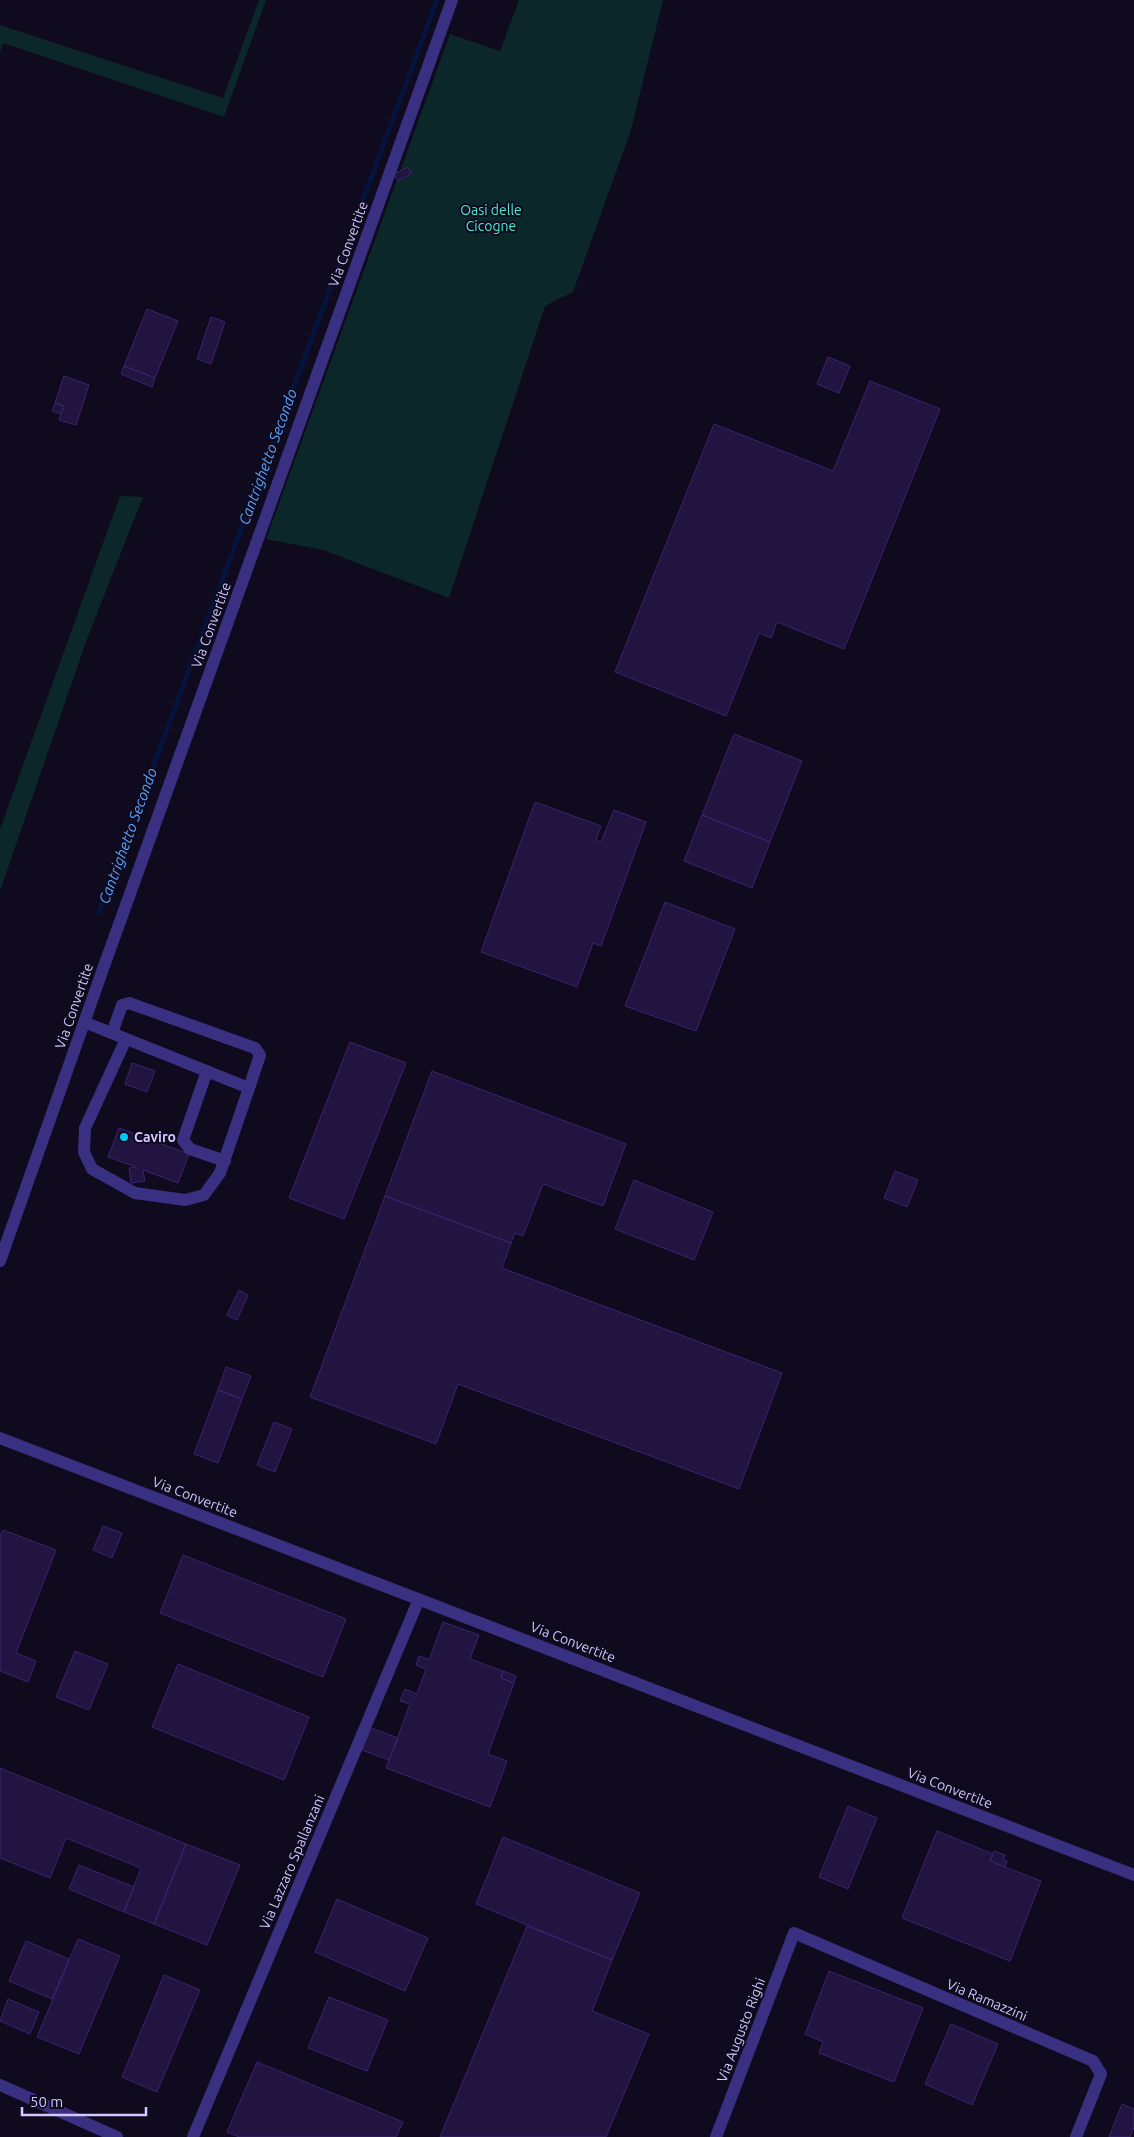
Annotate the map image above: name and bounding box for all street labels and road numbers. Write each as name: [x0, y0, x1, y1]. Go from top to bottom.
street label: Via Convertite: [325, 199, 371, 289]
street label: Via Convertite: [188, 580, 234, 670]
street label: Via Convertite: [52, 961, 96, 1051]
street label: Via Convertite: [150, 1473, 240, 1521]
street label: Via Convertite: [528, 1618, 618, 1666]
street label: Via Convertite: [905, 1764, 995, 1812]
street label: Via Lazzaro Spallanzani: [256, 1792, 328, 1932]
street label: Via Augusto Righi: [714, 1975, 768, 2085]
street label: Via Ramazzini: [944, 1976, 1030, 2024]

